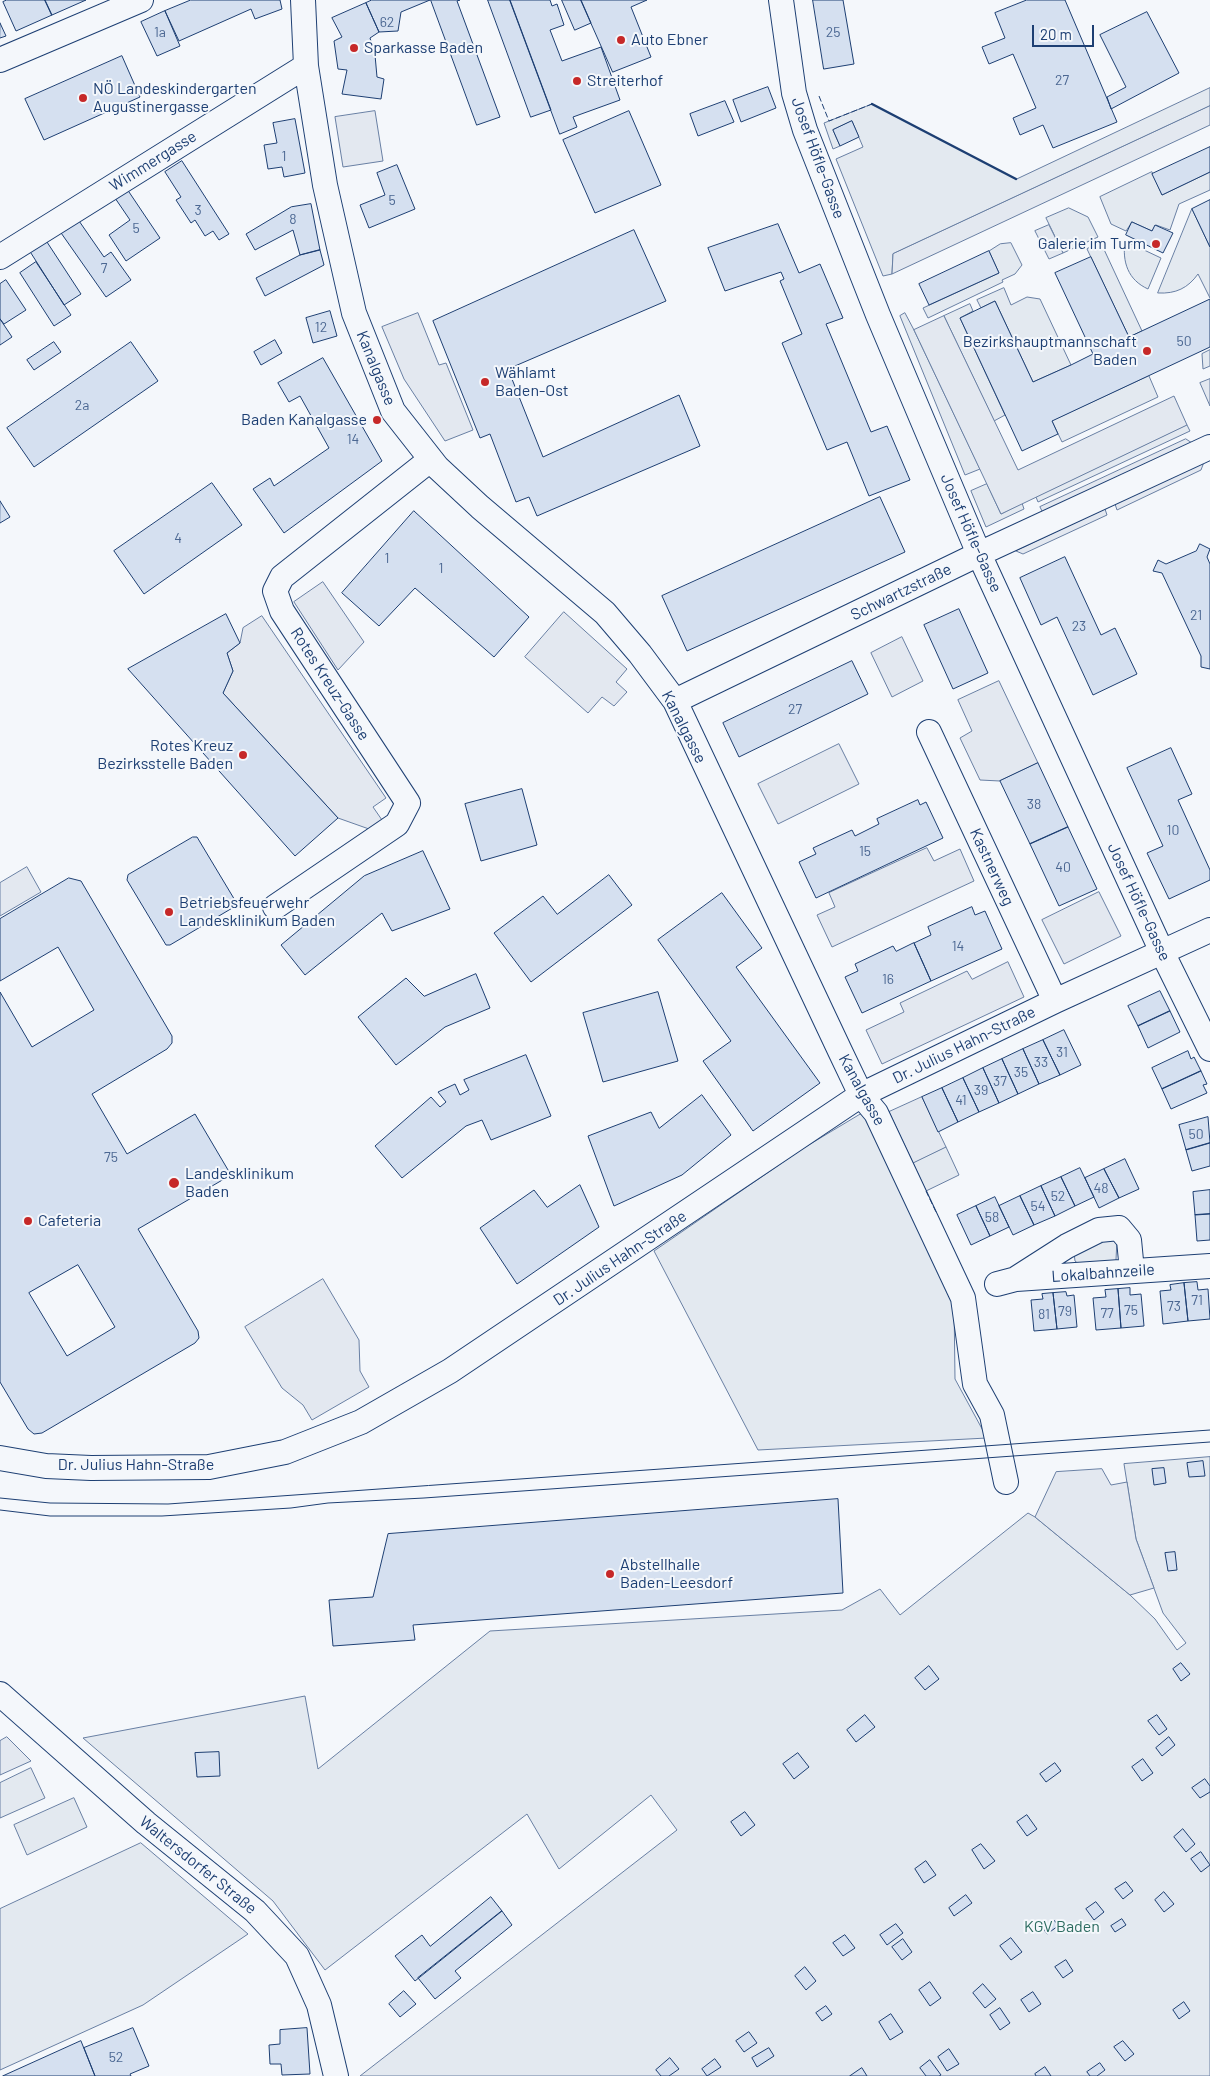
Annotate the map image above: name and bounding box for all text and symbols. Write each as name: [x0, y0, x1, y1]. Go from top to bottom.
house number: 62: [380, 14, 394, 30]
scale bar: [1035, 15, 1098, 47]
house number: 1a: [154, 24, 166, 40]
house number: 25: [826, 24, 840, 40]
text: 20 m: [1040, 25, 1072, 43]
place label: Auto Ebner: [631, 30, 708, 50]
marker: Auto Ebner: [615, 34, 627, 46]
place label: Sparkasse Baden: [364, 38, 483, 58]
marker: Sparkasse Baden: [348, 42, 360, 54]
place label: Streiterhof: [587, 71, 663, 91]
house number: 27: [1055, 72, 1069, 88]
marker: Streiterhof: [571, 75, 583, 87]
place label: NÖ Landeskindergarten Augustinergasse: [93, 79, 257, 117]
marker: NÖ Landeskindergarten Augustinergasse: [77, 92, 89, 104]
street label: Josef Höfle-Gasse: [787, 95, 849, 221]
street label: Wimmergasse: [106, 127, 200, 195]
house number: 1: [282, 148, 286, 164]
house number: 5: [388, 192, 396, 208]
house number: 3: [194, 202, 202, 218]
house number: 8: [289, 211, 297, 227]
house number: 5: [132, 220, 140, 236]
place label: Galerie im Turm: [1038, 234, 1146, 254]
marker: Galerie im Turm: [1150, 238, 1162, 250]
house number: 7: [101, 260, 107, 276]
house number: 12: [315, 319, 327, 335]
street label: Kanalgasse: [352, 328, 400, 408]
place label: Bezirkshauptmannschaft Baden: [963, 332, 1137, 370]
house number: 50: [1176, 333, 1192, 349]
marker: Bezirkshauptmannschaft Baden: [1141, 345, 1153, 357]
place label: Wählamt Baden-Ost: [495, 363, 569, 401]
marker: Wählamt Baden-Ost: [479, 376, 491, 388]
house number: 2a: [75, 397, 89, 413]
place label: Baden Kanalgasse: [241, 410, 367, 430]
marker: Baden Kanalgasse: [371, 414, 383, 426]
house number: 14: [347, 431, 359, 447]
street label: Josef Höfle-Gasse: [936, 471, 1006, 595]
house number: 4: [174, 530, 182, 546]
house number: 1: [385, 550, 389, 566]
street label: Schwartzstraße: [848, 559, 954, 625]
house number: 1: [439, 560, 443, 576]
house number: 21: [1190, 607, 1202, 623]
house number: 23: [1072, 618, 1086, 634]
street label: Rotes Kreuz-Gasse: [286, 624, 374, 744]
street label: Kanalgasse: [658, 688, 710, 766]
house number: 27: [788, 701, 802, 717]
place label: Rotes Kreuz Bezirksstelle Baden: [97, 736, 233, 774]
marker: Rotes Kreuz Bezirksstelle Baden: [237, 749, 249, 761]
house number: 38: [1027, 796, 1041, 812]
house number: 10: [1167, 822, 1179, 838]
street label: Kastnerweg: [966, 825, 1018, 909]
street label: Josef Höfle-Gasse: [1103, 840, 1175, 964]
house number: 15: [859, 843, 871, 859]
house number: 40: [1055, 859, 1071, 875]
place label: Betriebsfeuerwehr Landesklinikum Baden: [179, 893, 335, 931]
marker: Betriebsfeuerwehr Landesklinikum Baden: [163, 906, 175, 918]
house number: 14: [952, 938, 964, 954]
house number: 16: [882, 971, 894, 987]
street label: Dr. Julius Hahn-Straße: [889, 1002, 1039, 1088]
house number: 31: [1056, 1044, 1068, 1060]
street label: Kanalgasse: [834, 1051, 890, 1129]
house number: 33: [1034, 1054, 1048, 1070]
house number: 35: [1014, 1064, 1028, 1080]
house number: 37: [993, 1073, 1007, 1089]
house number: 39: [974, 1082, 988, 1098]
house number: 41: [955, 1092, 967, 1108]
house number: 50: [1188, 1126, 1204, 1142]
house number: 75: [104, 1149, 118, 1165]
place label: Landesklinikum Baden: [185, 1164, 294, 1202]
marker: Landesklinikum Baden: [167, 1176, 181, 1190]
house number: 48: [1093, 1180, 1109, 1196]
house number: 52: [1051, 1188, 1065, 1204]
house number: 54: [1031, 1198, 1045, 1214]
street label: Dr. Julius Hahn-Straße: [550, 1206, 690, 1310]
house number: 58: [985, 1209, 999, 1225]
place label: Cafeteria: [38, 1211, 101, 1231]
marker: Cafeteria: [22, 1215, 34, 1227]
street label: Lokalbahnzeile: [1051, 1260, 1155, 1286]
house number: 71: [1191, 1292, 1203, 1308]
house number: 73: [1167, 1298, 1181, 1314]
house number: 75: [1124, 1302, 1138, 1318]
house number: 79: [1058, 1303, 1072, 1319]
house number: 77: [1100, 1305, 1114, 1321]
house number: 81: [1038, 1306, 1050, 1322]
street label: Dr. Julius Hahn-Straße: [58, 1455, 214, 1475]
place label: Abstellhalle Baden-Leesdorf: [620, 1555, 733, 1593]
marker: Abstellhalle Baden-Leesdorf: [604, 1568, 616, 1580]
street label: Waltersdorfer Straße: [136, 1812, 260, 1918]
park label: KGV Baden: [1024, 1917, 1100, 1937]
house number: 52: [109, 2049, 123, 2065]

